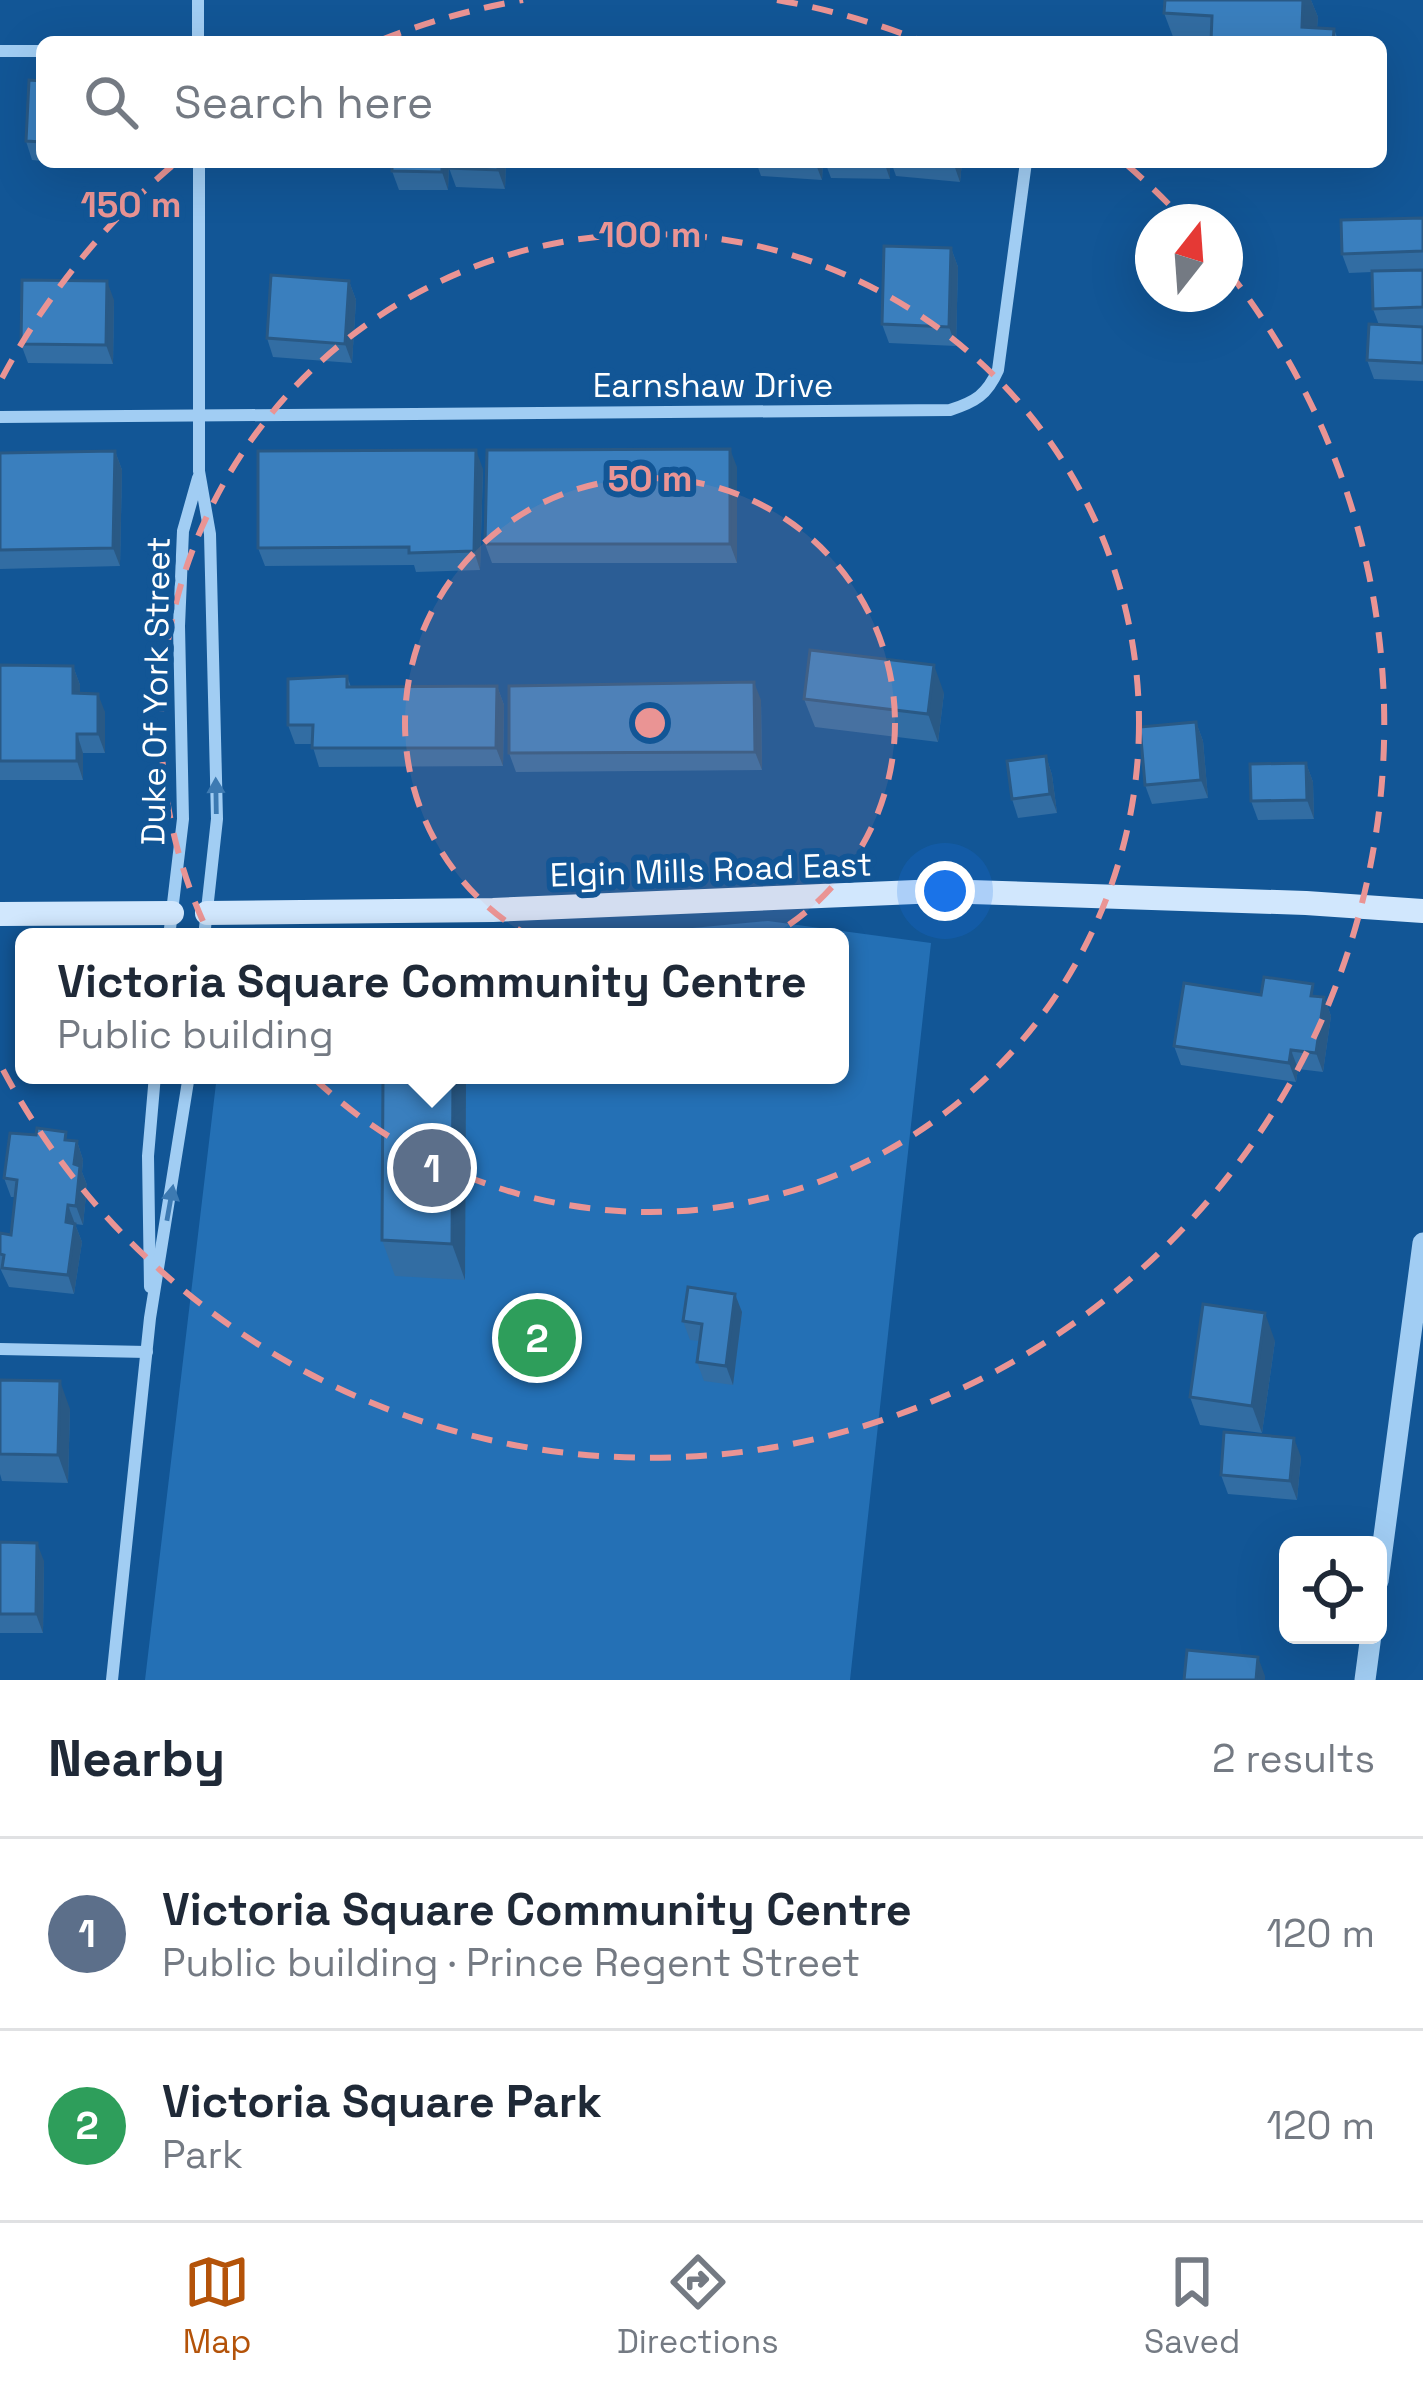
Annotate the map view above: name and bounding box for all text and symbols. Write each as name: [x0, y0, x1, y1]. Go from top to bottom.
search box: [36, 36, 1387, 168]
icon: search: [78, 69, 144, 135]
text: Search here: [174, 74, 433, 131]
text: 150 m: [80, 182, 182, 228]
north arrow: [1135, 204, 1243, 312]
text: 100 m: [599, 212, 701, 258]
street label: Earnshaw Drive: [593, 365, 833, 407]
text: 50 m: [608, 456, 692, 502]
street label: Duke Of York Street: [132, 536, 180, 846]
centre of rings: [629, 702, 671, 744]
one-way arrow: [207, 776, 226, 814]
street label: Elgin Mills Road East: [549, 843, 873, 897]
your location: [915, 861, 975, 921]
popup: [15, 928, 849, 1084]
text: Victoria Square Community Centre: [57, 953, 807, 1010]
text: Public building: [57, 1010, 334, 1059]
pin: 1: [393, 1123, 471, 1213]
one-way arrow: [160, 1184, 179, 1221]
pin: 2: [498, 1293, 576, 1383]
map controls: [1279, 1536, 1387, 1644]
button: locate: [1279, 1536, 1387, 1644]
text: Nearby: [48, 1726, 225, 1791]
text: 2 results: [1212, 1734, 1375, 1783]
text: Victoria Square Community Centre: [162, 1881, 912, 1938]
text: 1: [78, 1909, 96, 1958]
text: 120 m: [1267, 1909, 1375, 1958]
text: Public building · Prince Regent Street: [162, 1938, 860, 1987]
text: Victoria Square Park: [162, 2073, 602, 2130]
text: 2: [75, 2101, 99, 2150]
text: 120 m: [1267, 2101, 1375, 2150]
text: Park: [162, 2130, 243, 2179]
tab: Map: [183, 2249, 251, 2363]
tab: Directions: [617, 2249, 779, 2363]
tab: Saved: [1144, 2249, 1240, 2363]

